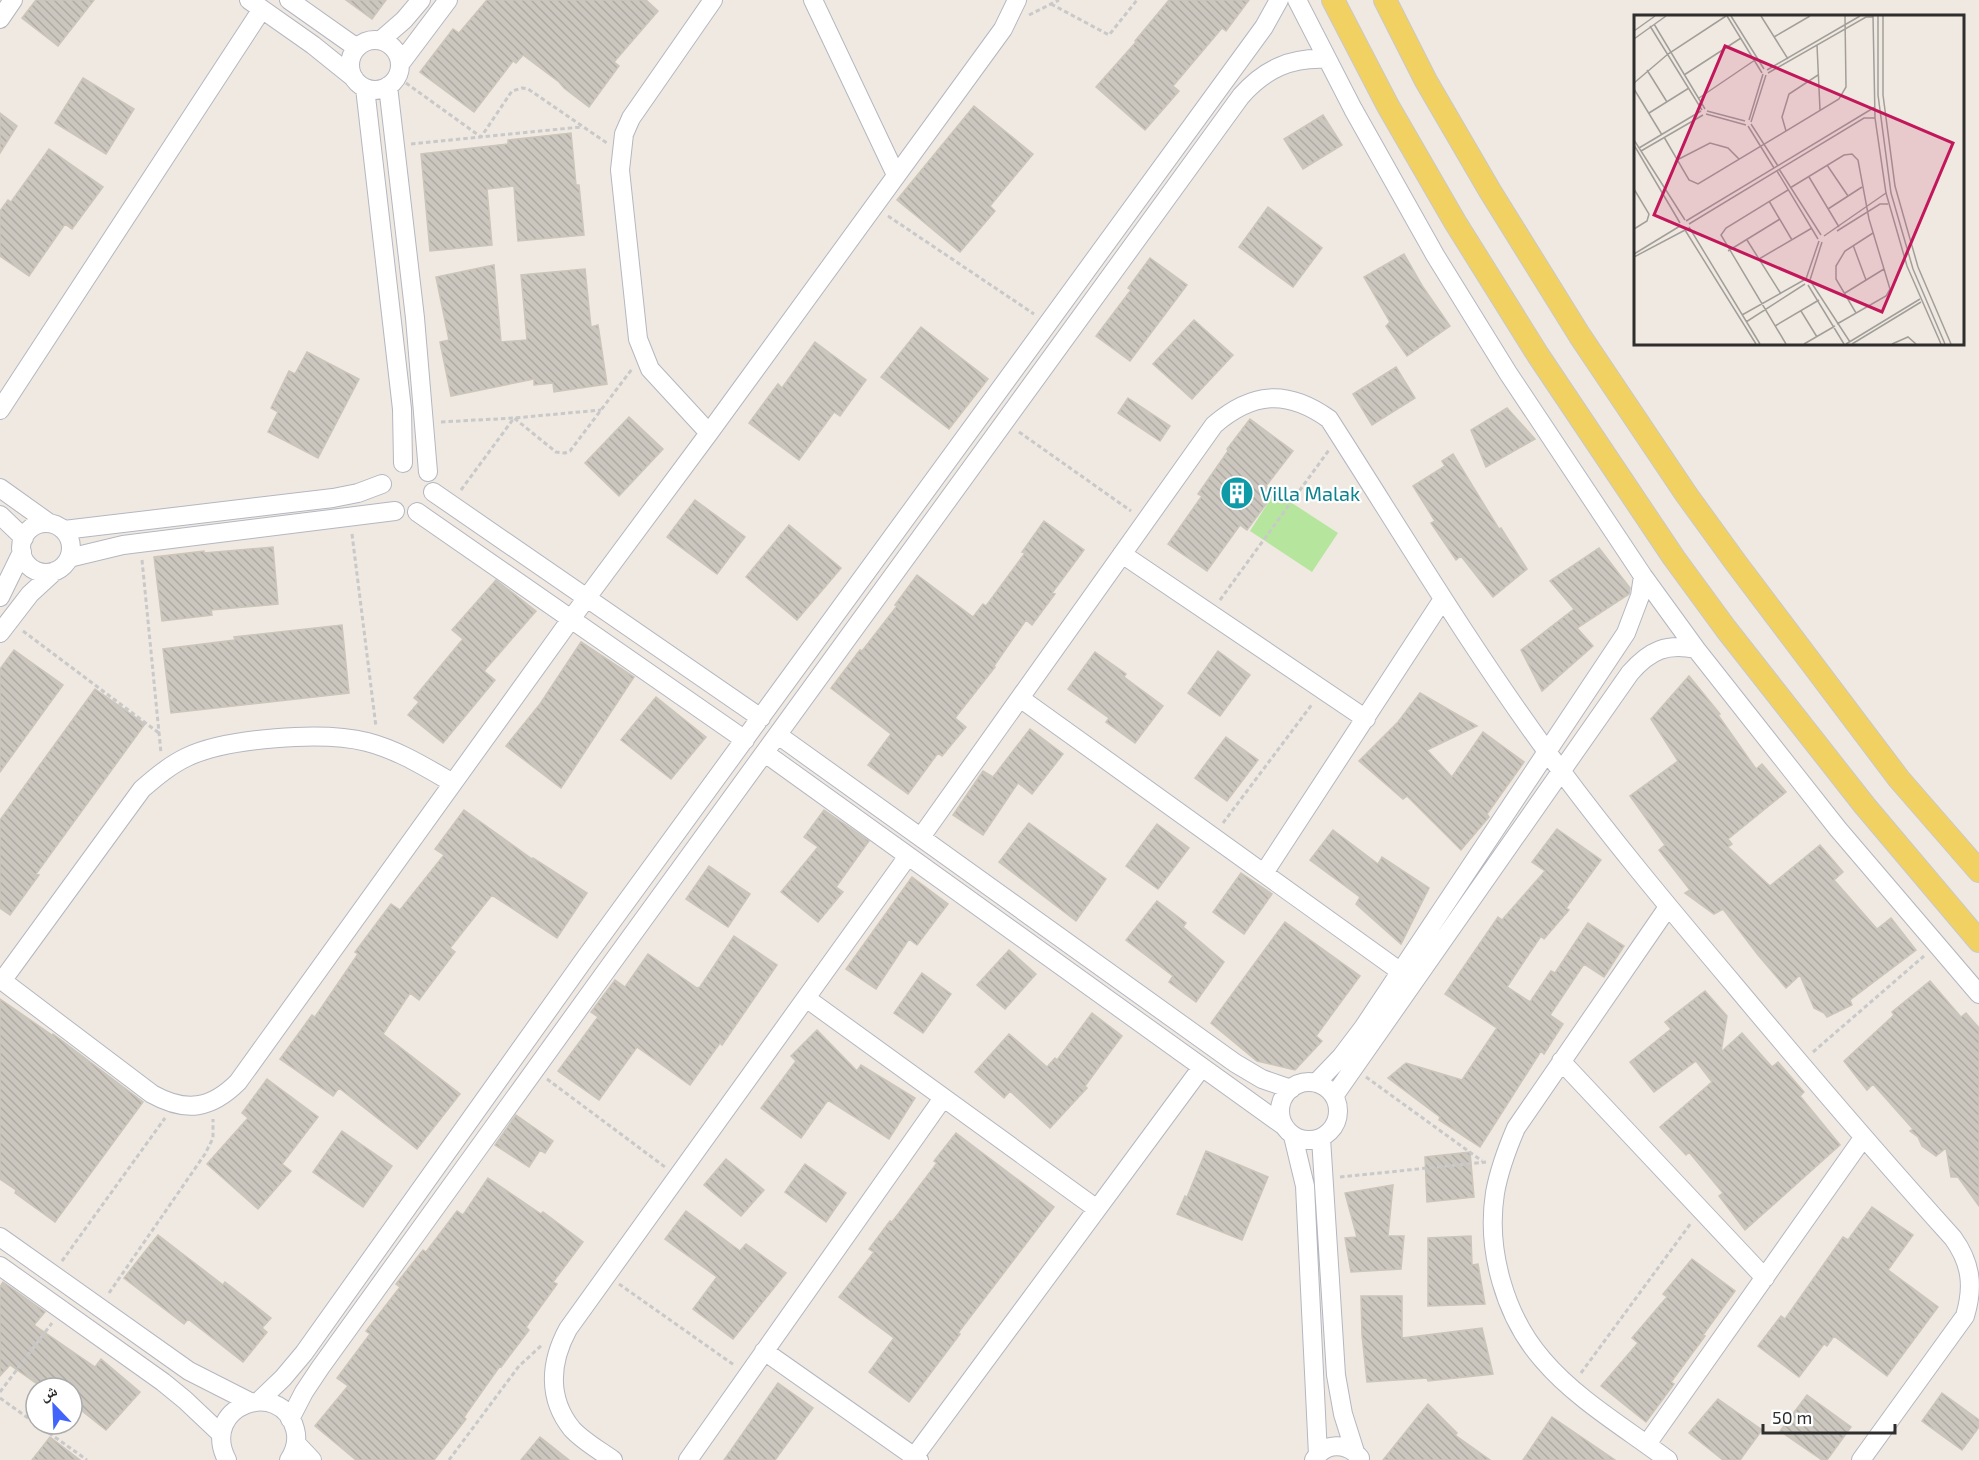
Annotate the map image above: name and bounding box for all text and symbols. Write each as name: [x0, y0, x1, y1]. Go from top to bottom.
inset map: [1634, 15, 1964, 345]
building icon: Villa Malak: [1219, 475, 1255, 511]
place label: Villa Malak: [1260, 481, 1360, 505]
north arrow: [24, 1376, 84, 1436]
text: ش: [36, 1380, 60, 1405]
scale bar: [1763, 1397, 1895, 1435]
text: 50 m: [1772, 1406, 1812, 1428]

